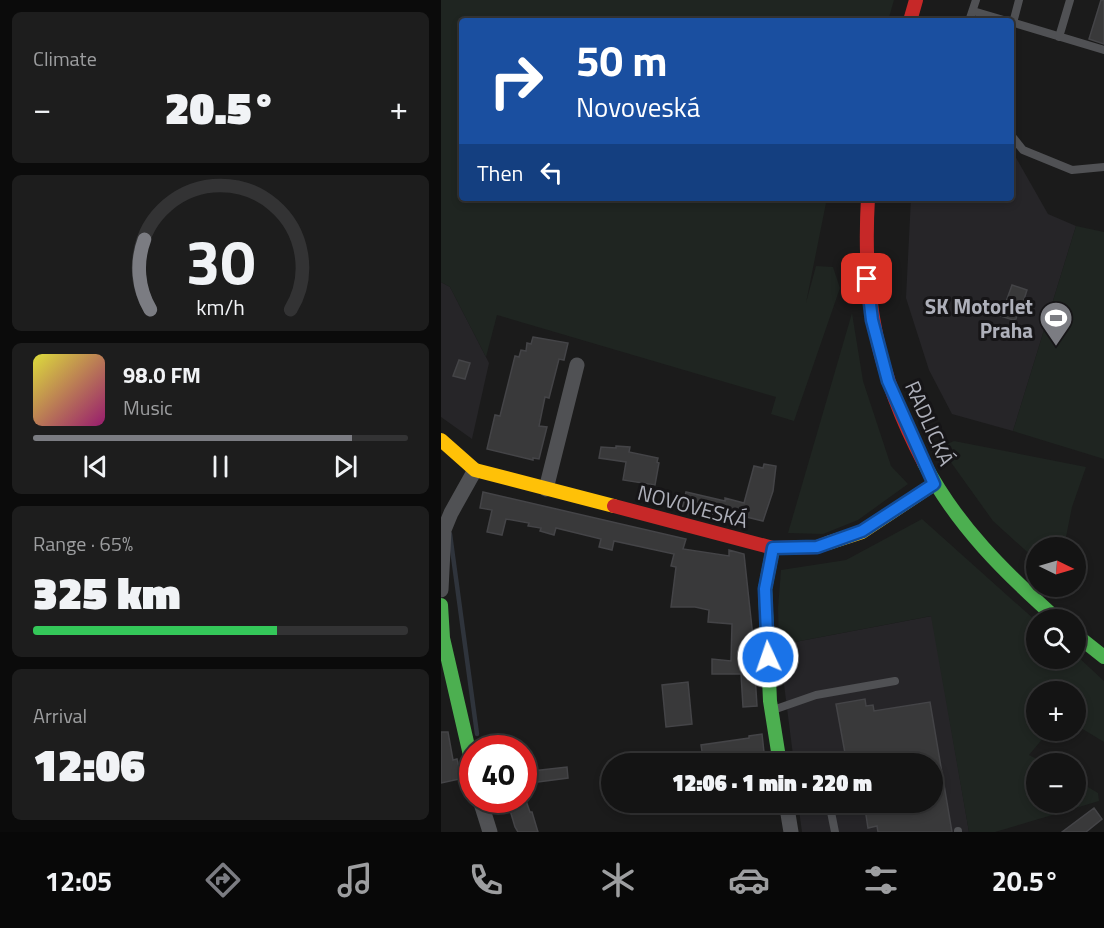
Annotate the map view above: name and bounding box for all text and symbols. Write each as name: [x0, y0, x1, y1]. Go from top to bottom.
text: 50 m: [576, 28, 668, 92]
icon: right: [477, 42, 555, 120]
text: Climate: [33, 43, 97, 74]
text: 20.5°: [165, 73, 276, 141]
text: −: [33, 83, 51, 133]
text: +: [390, 83, 408, 133]
text: Novoveská: [576, 86, 700, 127]
text: Then: [477, 156, 523, 190]
icon: left: [535, 156, 568, 189]
text: 30: [186, 213, 255, 308]
pin: [841, 253, 892, 304]
icon: arrive: [850, 262, 883, 295]
place label: SK Motorlet Praha: [925, 290, 1033, 346]
text: km/h: [196, 291, 245, 323]
sports icon: SK Motorlet Praha: [1038, 300, 1074, 347]
text: 98.0 FM: [123, 358, 201, 392]
street label: RADLICKÁ: [897, 375, 963, 471]
text: Music: [123, 392, 173, 423]
icon: previous: [79, 450, 112, 483]
icon: pause: [204, 450, 237, 483]
icon: next: [329, 450, 362, 483]
street label: NOVOVESKÁ: [634, 476, 752, 536]
text: Range · 65%: [33, 528, 133, 559]
north arrow: [1026, 537, 1086, 597]
map controls: [1026, 537, 1086, 813]
text: 325 km: [33, 558, 181, 626]
button: search: [1026, 609, 1086, 669]
position arrow: [736, 625, 800, 689]
button: +: [1026, 681, 1086, 741]
text: Arrival: [33, 700, 87, 731]
text: 12:06: [33, 730, 145, 798]
speed limit sign: 40: [459, 735, 537, 813]
button: −: [1026, 753, 1086, 813]
text: 12:06 · 1 min · 220 m: [672, 766, 872, 800]
icon: directions: [202, 859, 244, 901]
icon: music: [334, 859, 376, 901]
icon: phone: [465, 859, 507, 901]
icon: climate: [597, 859, 639, 901]
icon: car: [728, 859, 770, 901]
icon: filters: [860, 859, 902, 901]
text: 12:05: [45, 860, 112, 901]
text: 20.5°: [992, 860, 1059, 901]

